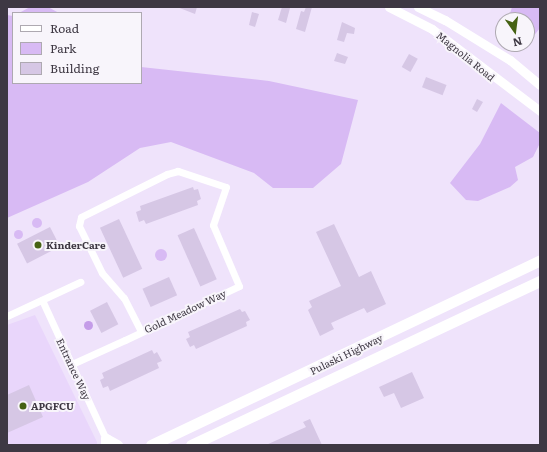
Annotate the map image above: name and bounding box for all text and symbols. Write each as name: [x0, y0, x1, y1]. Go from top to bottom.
legend: [12, 12, 142, 84]
north arrow: [495, 12, 535, 52]
text: Road: [50, 19, 79, 37]
street label: Magnolia Road: [434, 29, 498, 83]
text: N: [511, 34, 524, 52]
text: Park: [50, 39, 76, 57]
text: Building: [50, 59, 99, 77]
place label: KinderCare: [46, 239, 106, 251]
marker: KinderCare: [33, 240, 43, 250]
street label: Gold Meadow Way: [142, 287, 228, 335]
street label: Pulaski Highway: [308, 331, 384, 377]
street label: Entrance Way: [54, 336, 94, 402]
place label: APGFCU: [31, 400, 74, 412]
marker: APGFCU: [18, 401, 28, 411]

